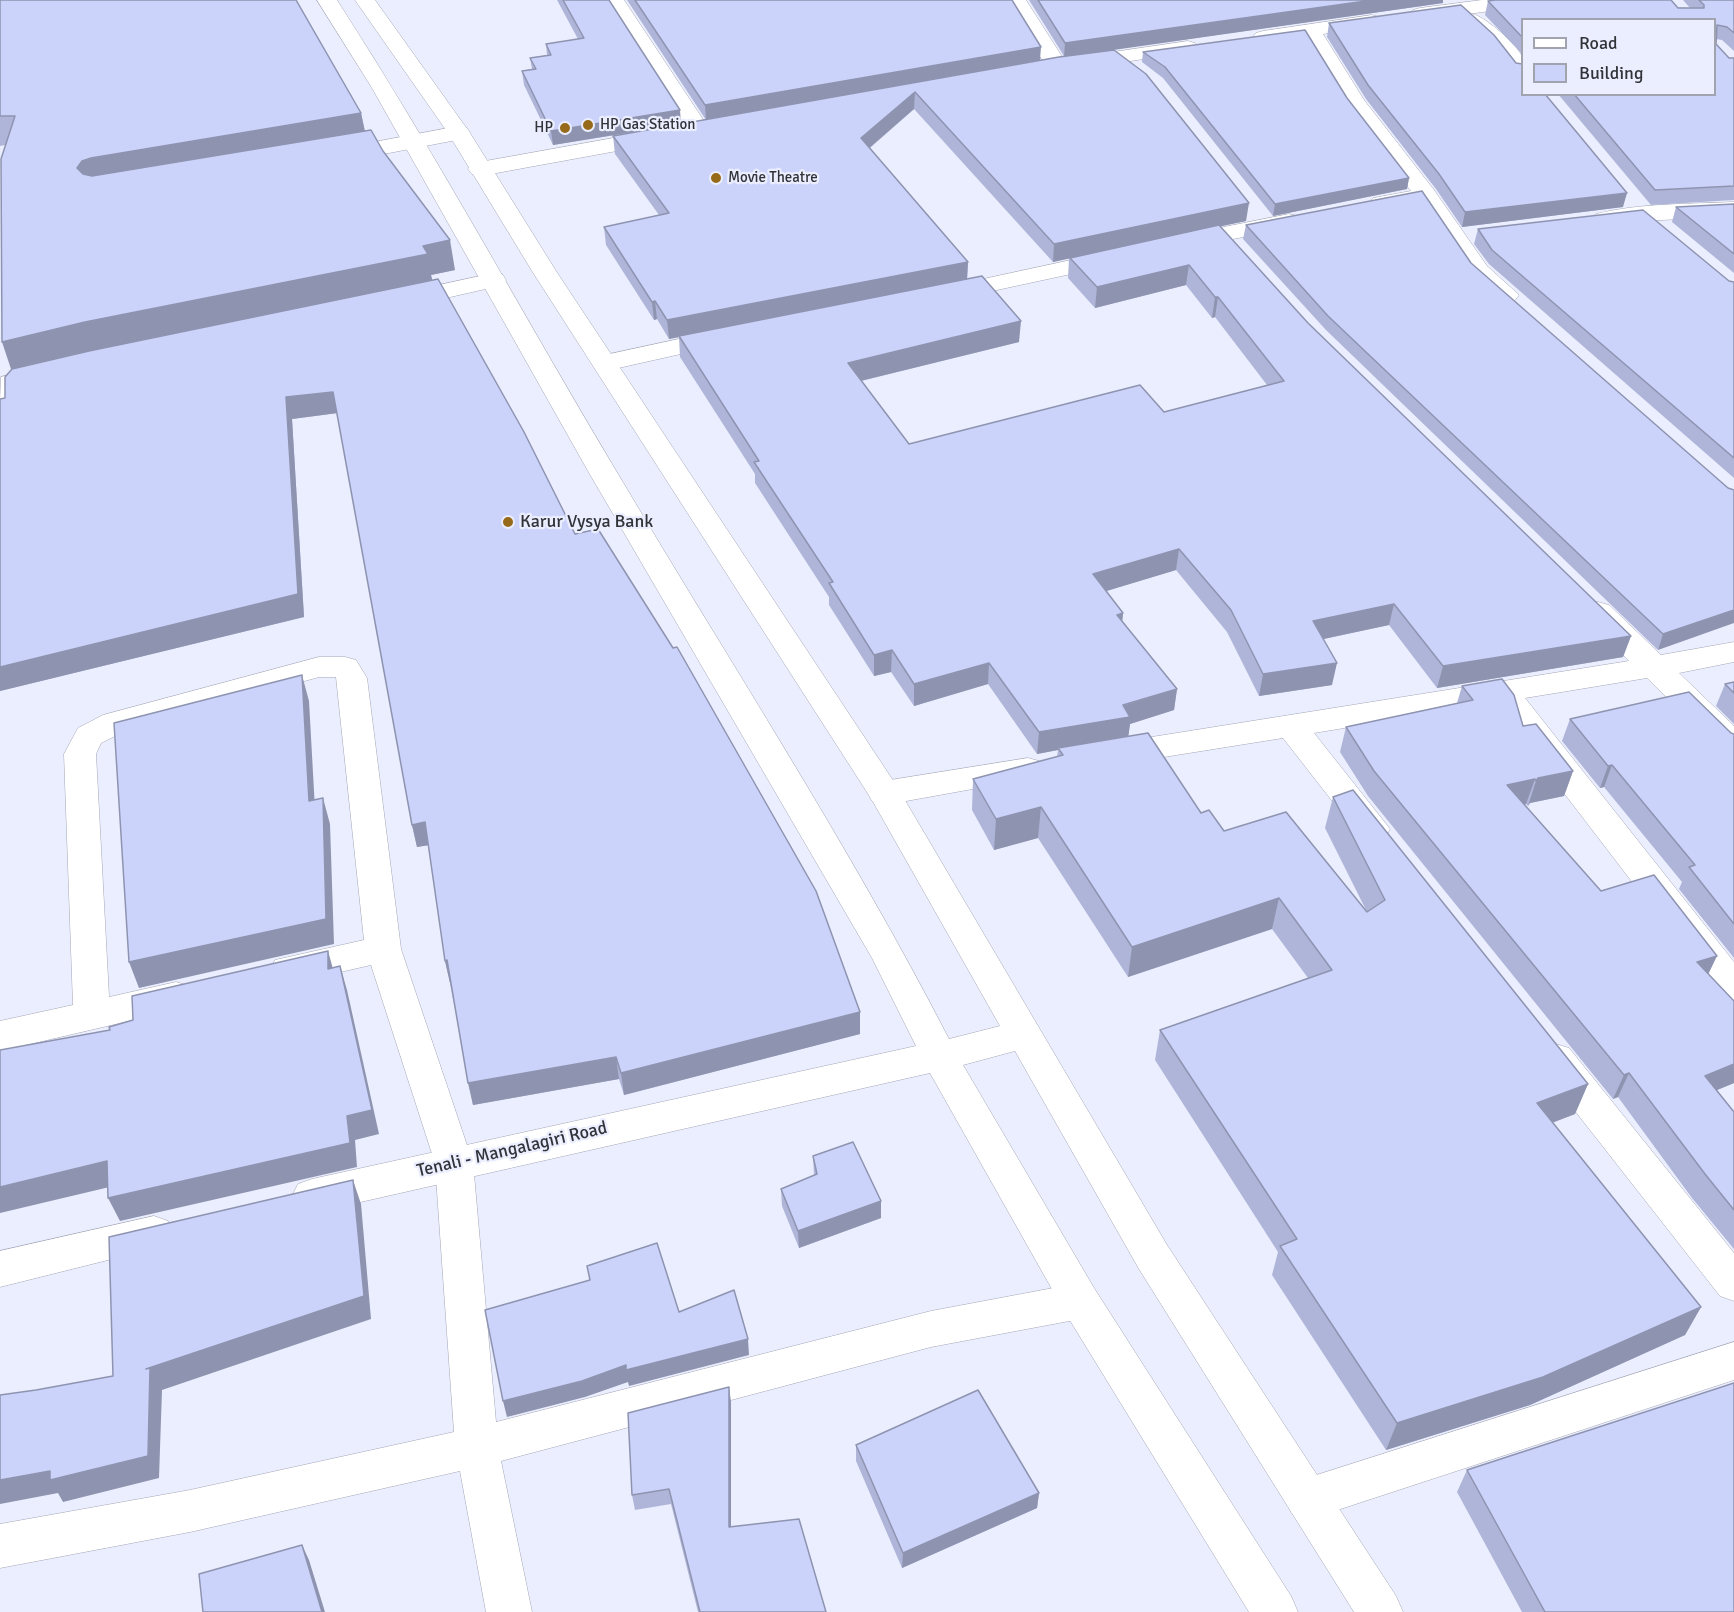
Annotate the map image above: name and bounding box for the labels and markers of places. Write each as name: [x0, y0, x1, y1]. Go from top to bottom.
place label: HP Gas Station: [600, 116, 695, 134]
marker: HP Gas Station: [581, 118, 595, 132]
place label: HP: [534, 119, 553, 137]
marker: HP: [558, 121, 572, 135]
place label: Movie Theatre: [728, 169, 818, 187]
marker: Movie Theatre: [709, 171, 723, 185]
place label: Karur Vysya Bank: [520, 511, 653, 533]
marker: Karur Vysya Bank: [501, 515, 515, 529]

